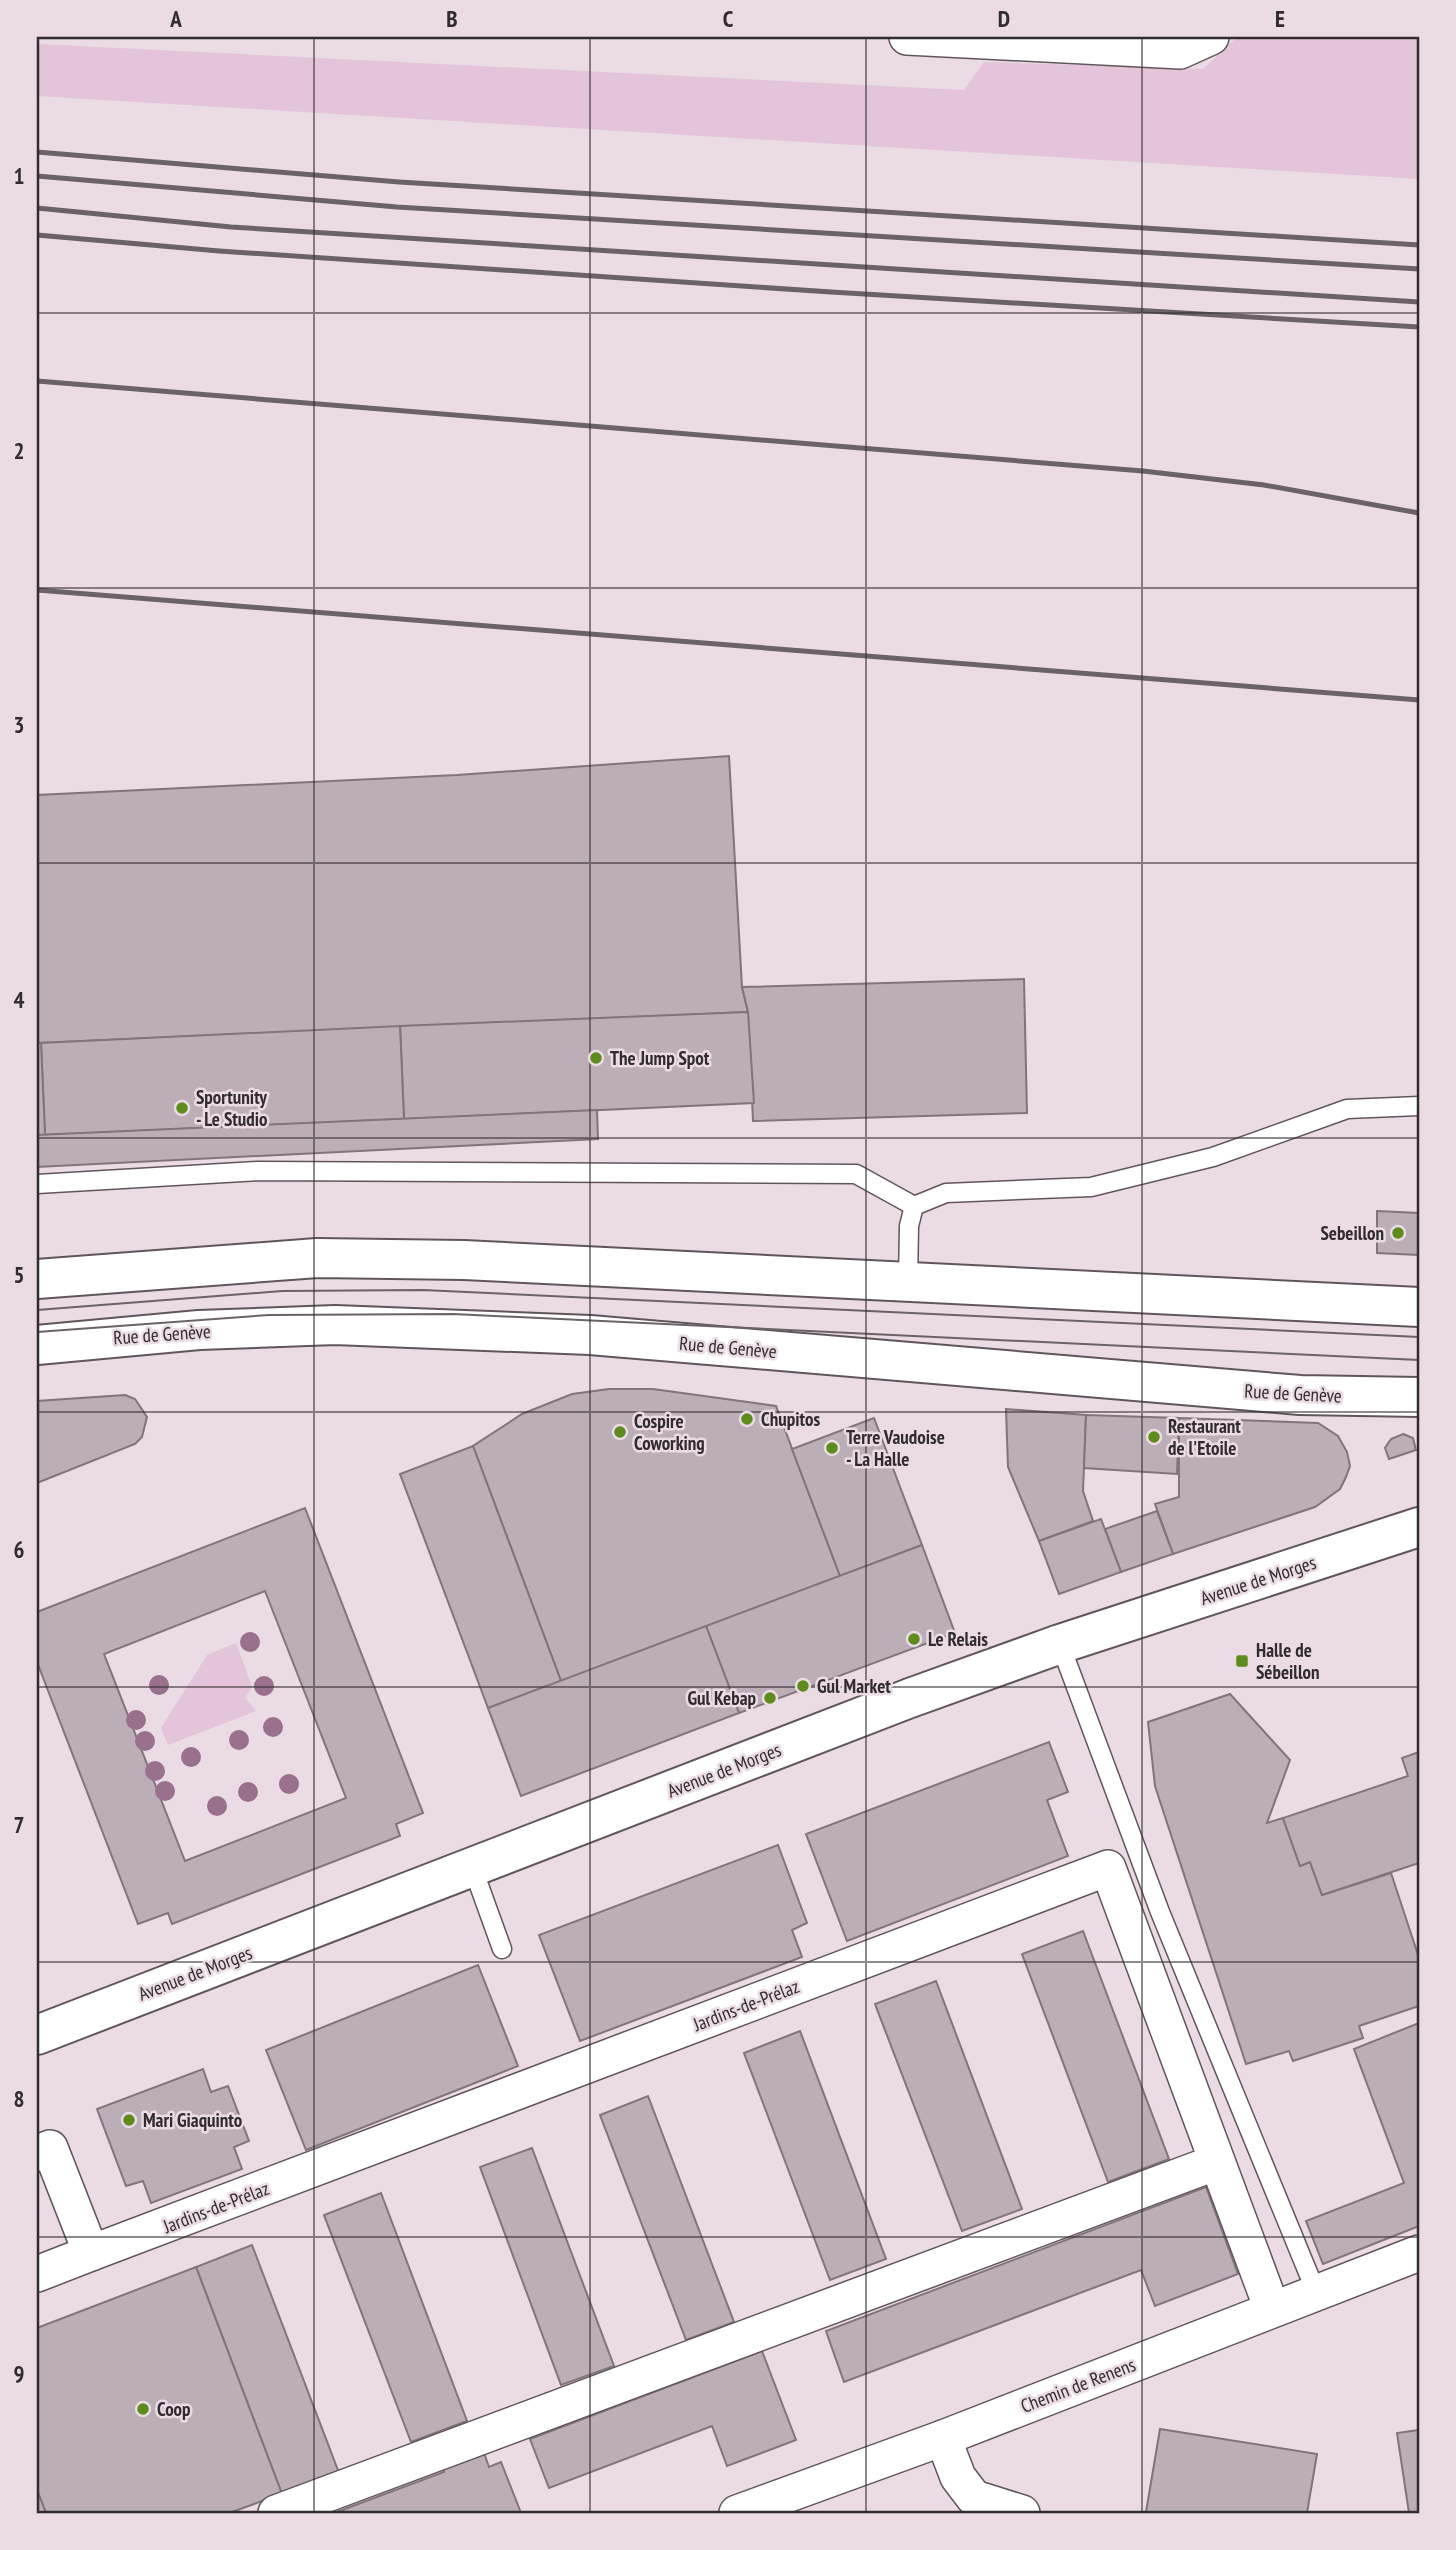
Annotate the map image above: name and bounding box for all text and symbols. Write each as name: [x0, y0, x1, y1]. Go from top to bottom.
text: A: [169, 4, 182, 33]
text: B: [446, 4, 458, 33]
text: C: [723, 4, 734, 33]
text: D: [998, 4, 1010, 33]
text: E: [1275, 4, 1285, 33]
text: 1: [14, 161, 25, 190]
text: 2: [14, 436, 25, 465]
text: 3: [14, 710, 25, 739]
text: 4: [14, 985, 25, 1014]
place label: The Jump Spot: [610, 1046, 710, 1070]
marker: The Jump Spot: [588, 1050, 604, 1066]
place label: Sportunity - Le Studio: [196, 1085, 267, 1131]
marker: Sportunity - Le Studio: [174, 1100, 190, 1116]
place label: Sebeillon: [1320, 1221, 1384, 1245]
marker: Sebeillon: [1390, 1225, 1406, 1241]
text: 5: [14, 1260, 25, 1289]
street label: Rue de Genève: [112, 1319, 212, 1349]
street label: Rue de Genève: [678, 1331, 778, 1363]
street label: Rue de Genève: [1244, 1378, 1343, 1408]
place label: Chupitos: [761, 1407, 820, 1431]
place label: Cospire Coworking: [634, 1409, 705, 1455]
marker: Chupitos: [739, 1411, 755, 1427]
place label: Restaurant de l'Etoile: [1168, 1414, 1241, 1460]
marker: Cospire Coworking: [612, 1424, 628, 1440]
place label: Terre Vaudoise - La Halle: [846, 1425, 945, 1471]
marker: Restaurant de l'Etoile: [1146, 1429, 1162, 1445]
marker: Terre Vaudoise - La Halle: [824, 1440, 840, 1456]
text: 6: [14, 1535, 25, 1564]
street label: Avenue de Morges: [1197, 1550, 1319, 1610]
place label: Le Relais: [928, 1627, 988, 1651]
marker: Le Relais: [906, 1631, 922, 1647]
place label: Halle de Sébeillon: [1256, 1638, 1320, 1684]
marker: Halle de Sébeillon: [1234, 1653, 1250, 1669]
place label: Gul Market: [817, 1674, 891, 1698]
marker: Gul Market: [795, 1678, 811, 1694]
place label: Gul Kebap: [687, 1686, 757, 1710]
marker: Gul Kebap: [762, 1690, 778, 1706]
street label: Avenue de Morges: [664, 1737, 784, 1803]
text: 7: [14, 1810, 25, 1839]
street label: Avenue de Morges: [135, 1940, 255, 2006]
street label: Jardins-de-Prélaz: [689, 1974, 803, 2037]
text: 8: [14, 2084, 25, 2113]
place label: Mari Giaquinto: [143, 2108, 242, 2132]
marker: Mari Giaquinto: [121, 2112, 137, 2128]
street label: Jardins-de-Prélaz: [159, 2176, 273, 2239]
street label: Chemin de Renens: [1017, 2352, 1139, 2418]
text: 9: [14, 2359, 25, 2388]
place label: Coop: [157, 2397, 191, 2421]
marker: Coop: [135, 2401, 151, 2417]

